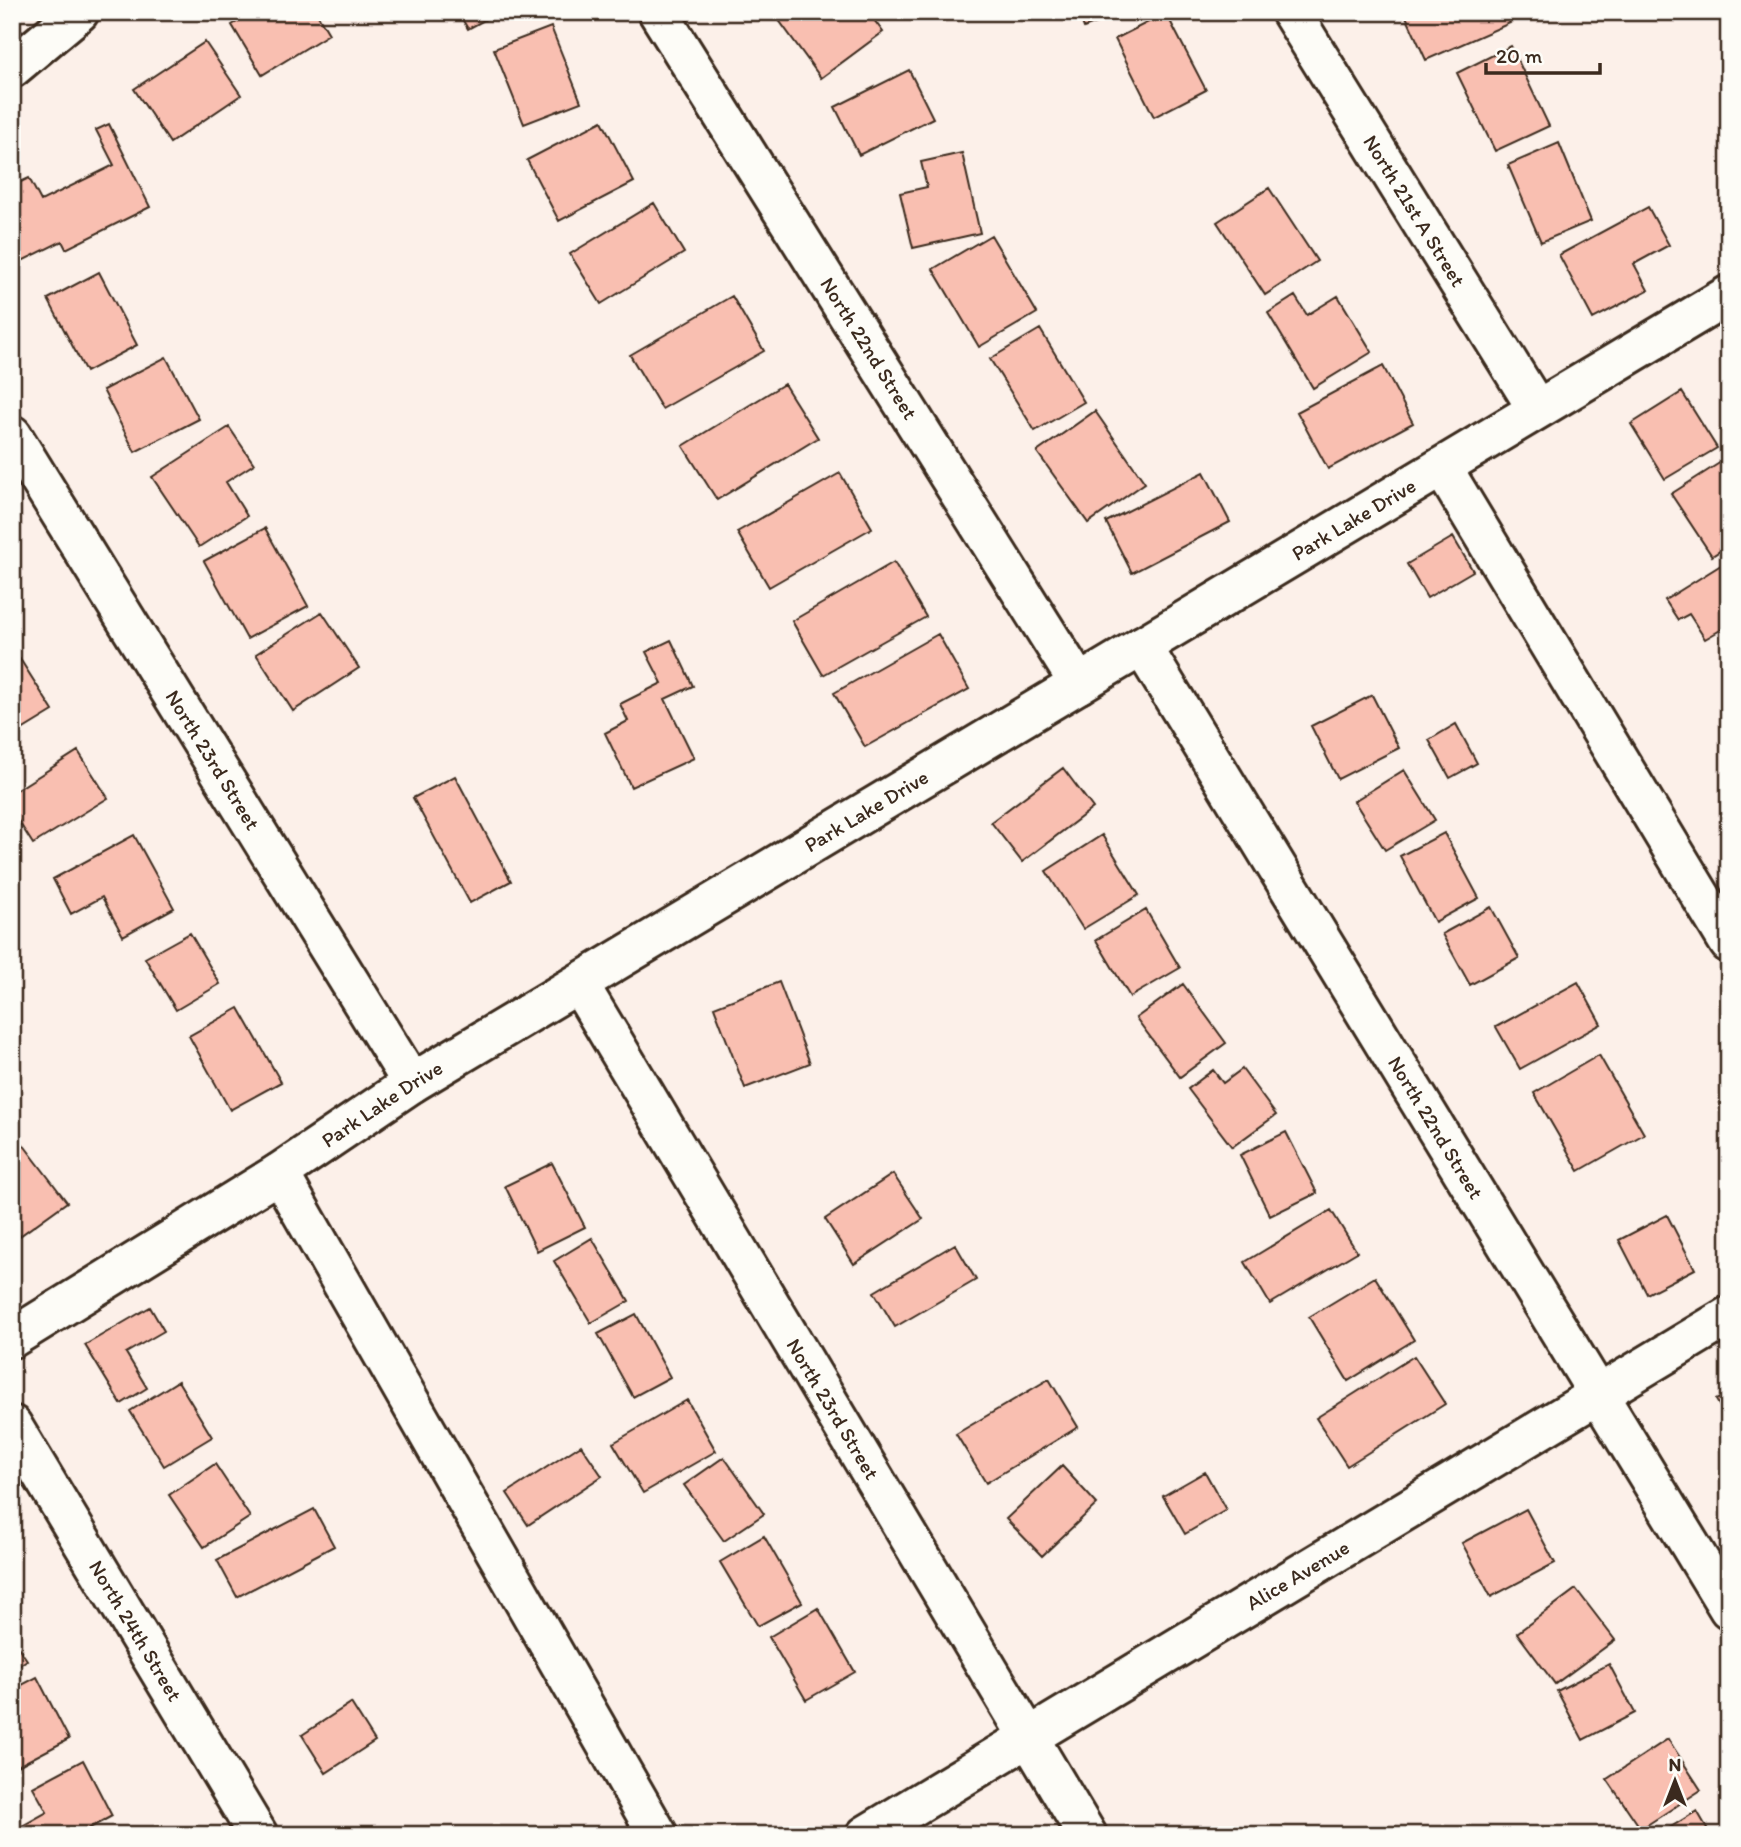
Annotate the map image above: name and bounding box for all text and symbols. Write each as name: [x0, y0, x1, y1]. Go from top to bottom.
scale bar: [1486, 32, 1599, 76]
text: 20 m: [1496, 43, 1543, 68]
street label: North 21st A Street: [1358, 130, 1471, 291]
street label: North 22nd Street: [815, 272, 923, 424]
street label: Park Lake Drive: [1287, 472, 1420, 566]
street label: North 23rd Street: [160, 685, 266, 834]
street label: Park Lake Drive: [800, 764, 933, 857]
street label: North 22nd Street: [1383, 1051, 1489, 1204]
street label: Park Lake Drive: [317, 1055, 447, 1153]
street label: North 23rd Street: [781, 1334, 885, 1484]
street label: Alice Avenue: [1242, 1534, 1354, 1615]
street label: North 24th Street: [84, 1555, 188, 1706]
north arrow: [1640, 1745, 1710, 1815]
text: N: [1669, 1753, 1681, 1776]

